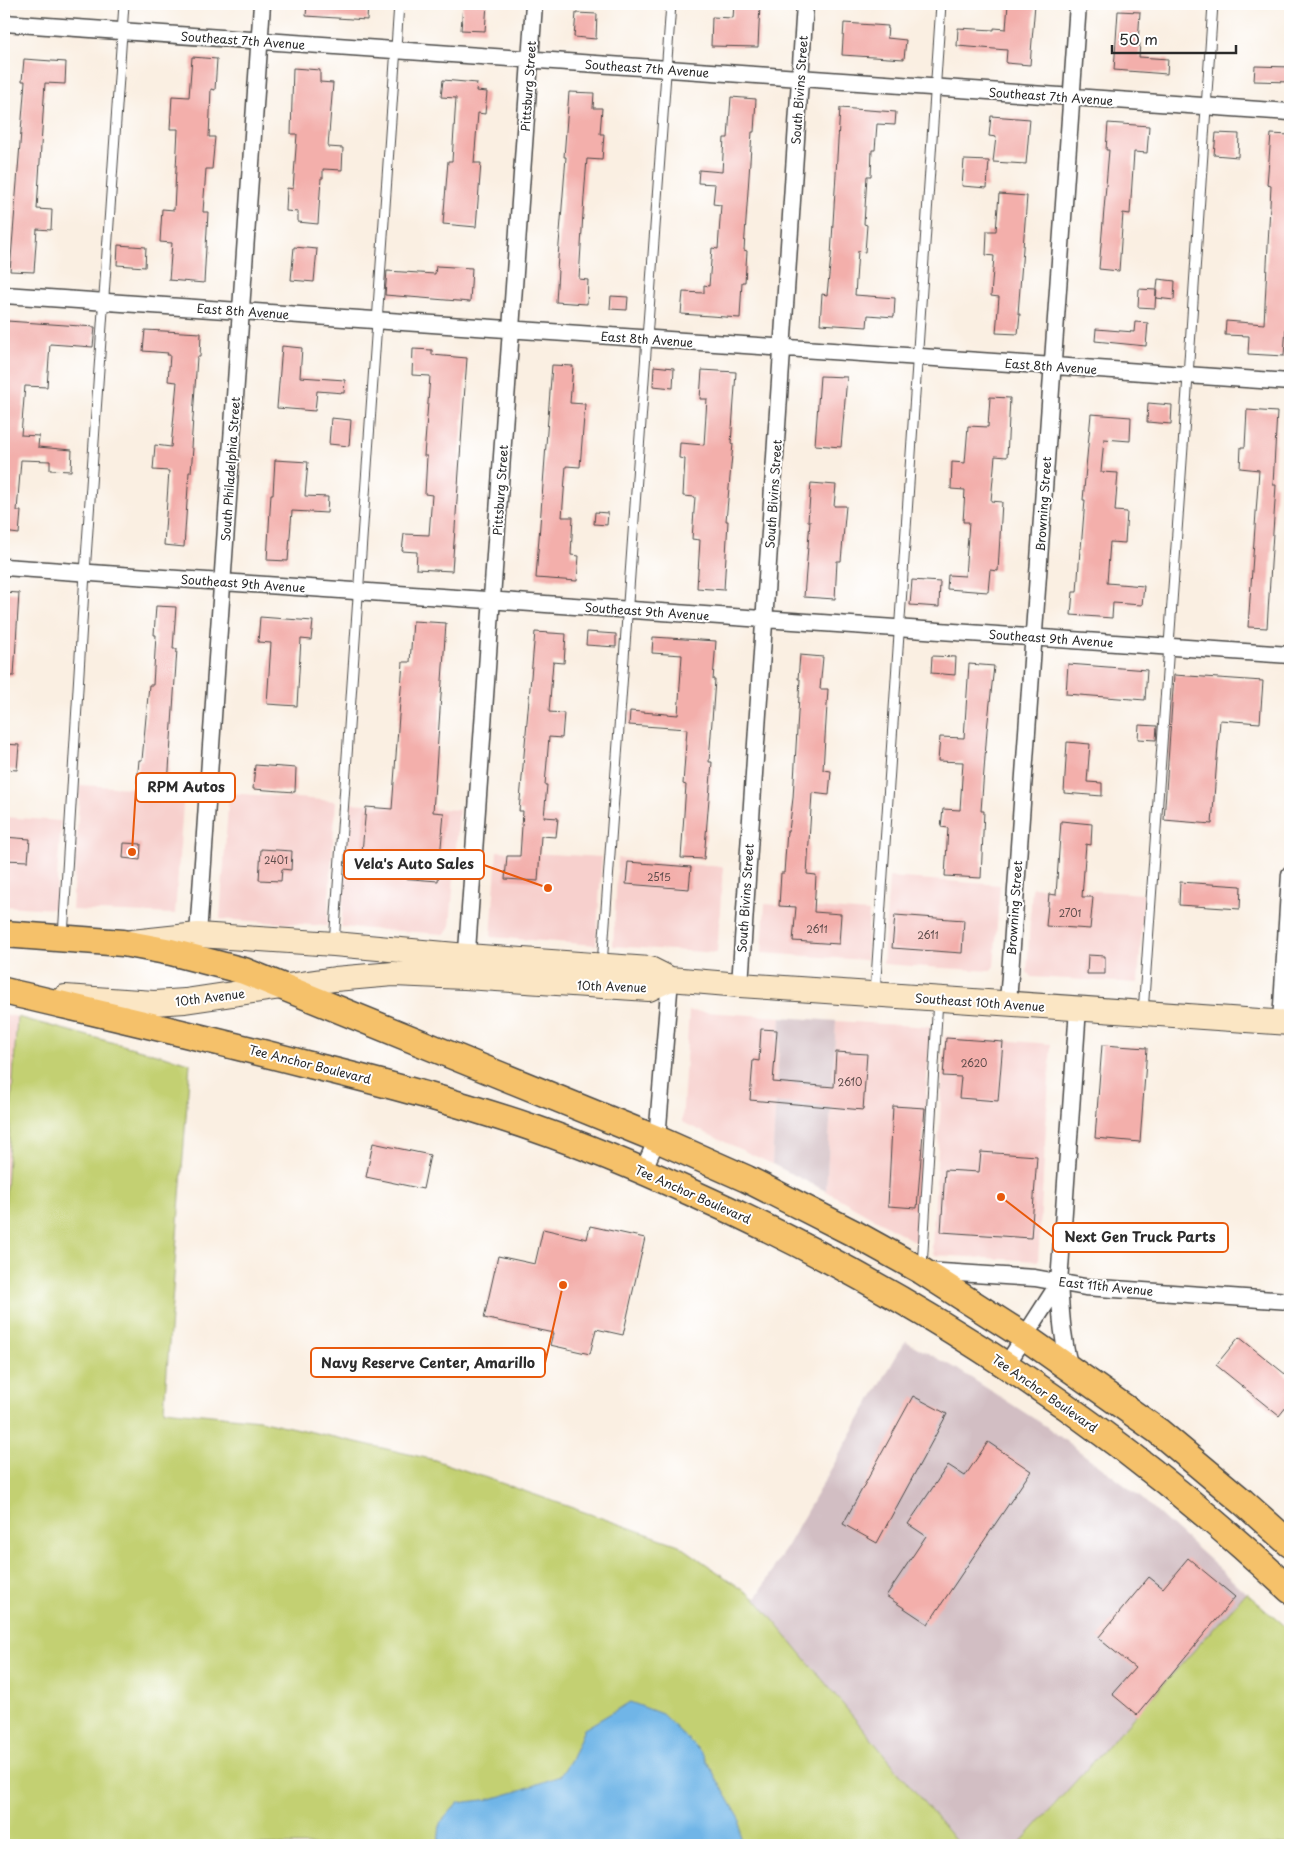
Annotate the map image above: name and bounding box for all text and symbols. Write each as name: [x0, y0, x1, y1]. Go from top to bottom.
scale bar: [1112, 22, 1235, 54]
street label: Southeast 7th Avenue: [180, 27, 306, 53]
text: 50 m: [1119, 27, 1158, 50]
street label: South Bivins Street: [786, 35, 812, 145]
street label: Pittsburg Street: [516, 40, 540, 132]
street label: Southeast 7th Avenue: [584, 55, 710, 81]
street label: Southeast 7th Avenue: [988, 83, 1114, 109]
street label: East 8th Avenue: [196, 299, 290, 323]
street label: East 8th Avenue: [600, 327, 694, 351]
street label: East 8th Avenue: [1004, 354, 1098, 378]
street label: South Philadelphia Street: [216, 396, 244, 542]
street label: South Bivins Street: [760, 439, 786, 549]
street label: Pittsburg Street: [488, 444, 512, 536]
street label: Browning Street: [1031, 456, 1055, 552]
street label: Southeast 9th Avenue: [180, 570, 306, 596]
street label: Southeast 9th Avenue: [584, 598, 710, 624]
street label: Southeast 9th Avenue: [988, 625, 1114, 651]
callout: RPM Autos: [136, 773, 235, 802]
text: RPM Autos: [147, 776, 225, 797]
street label: South Bivins Street: [732, 843, 758, 953]
callout: Vela's Auto Sales: [344, 850, 484, 879]
house number: 2401: [264, 852, 288, 867]
text: Vela's Auto Sales: [354, 853, 474, 874]
street label: Browning Street: [1002, 860, 1026, 956]
house number: 2515: [647, 869, 671, 884]
house number: 2701: [1059, 905, 1082, 920]
house number: 2611: [806, 921, 828, 936]
house number: 2611: [917, 927, 939, 942]
street label: 10th Avenue: [577, 976, 648, 996]
street label: 10th Avenue: [174, 984, 246, 1010]
street label: Southeast 10th Avenue: [914, 988, 1046, 1016]
street label: Tee Anchor Boulevard: [247, 1040, 374, 1088]
house number: 2620: [961, 1055, 987, 1070]
house number: 2610: [838, 1074, 862, 1089]
street label: Tee Anchor Boulevard: [632, 1160, 754, 1228]
callout: Next Gen Truck Parts: [1053, 1223, 1228, 1252]
text: Next Gen Truck Parts: [1064, 1226, 1216, 1247]
street label: East 11th Avenue: [1058, 1272, 1155, 1300]
callout: Navy Reserve Center, Amarillo: [311, 1348, 545, 1377]
street label: Tee Anchor Boulevard: [989, 1350, 1102, 1437]
text: Navy Reserve Center, Amarillo: [321, 1352, 535, 1373]

